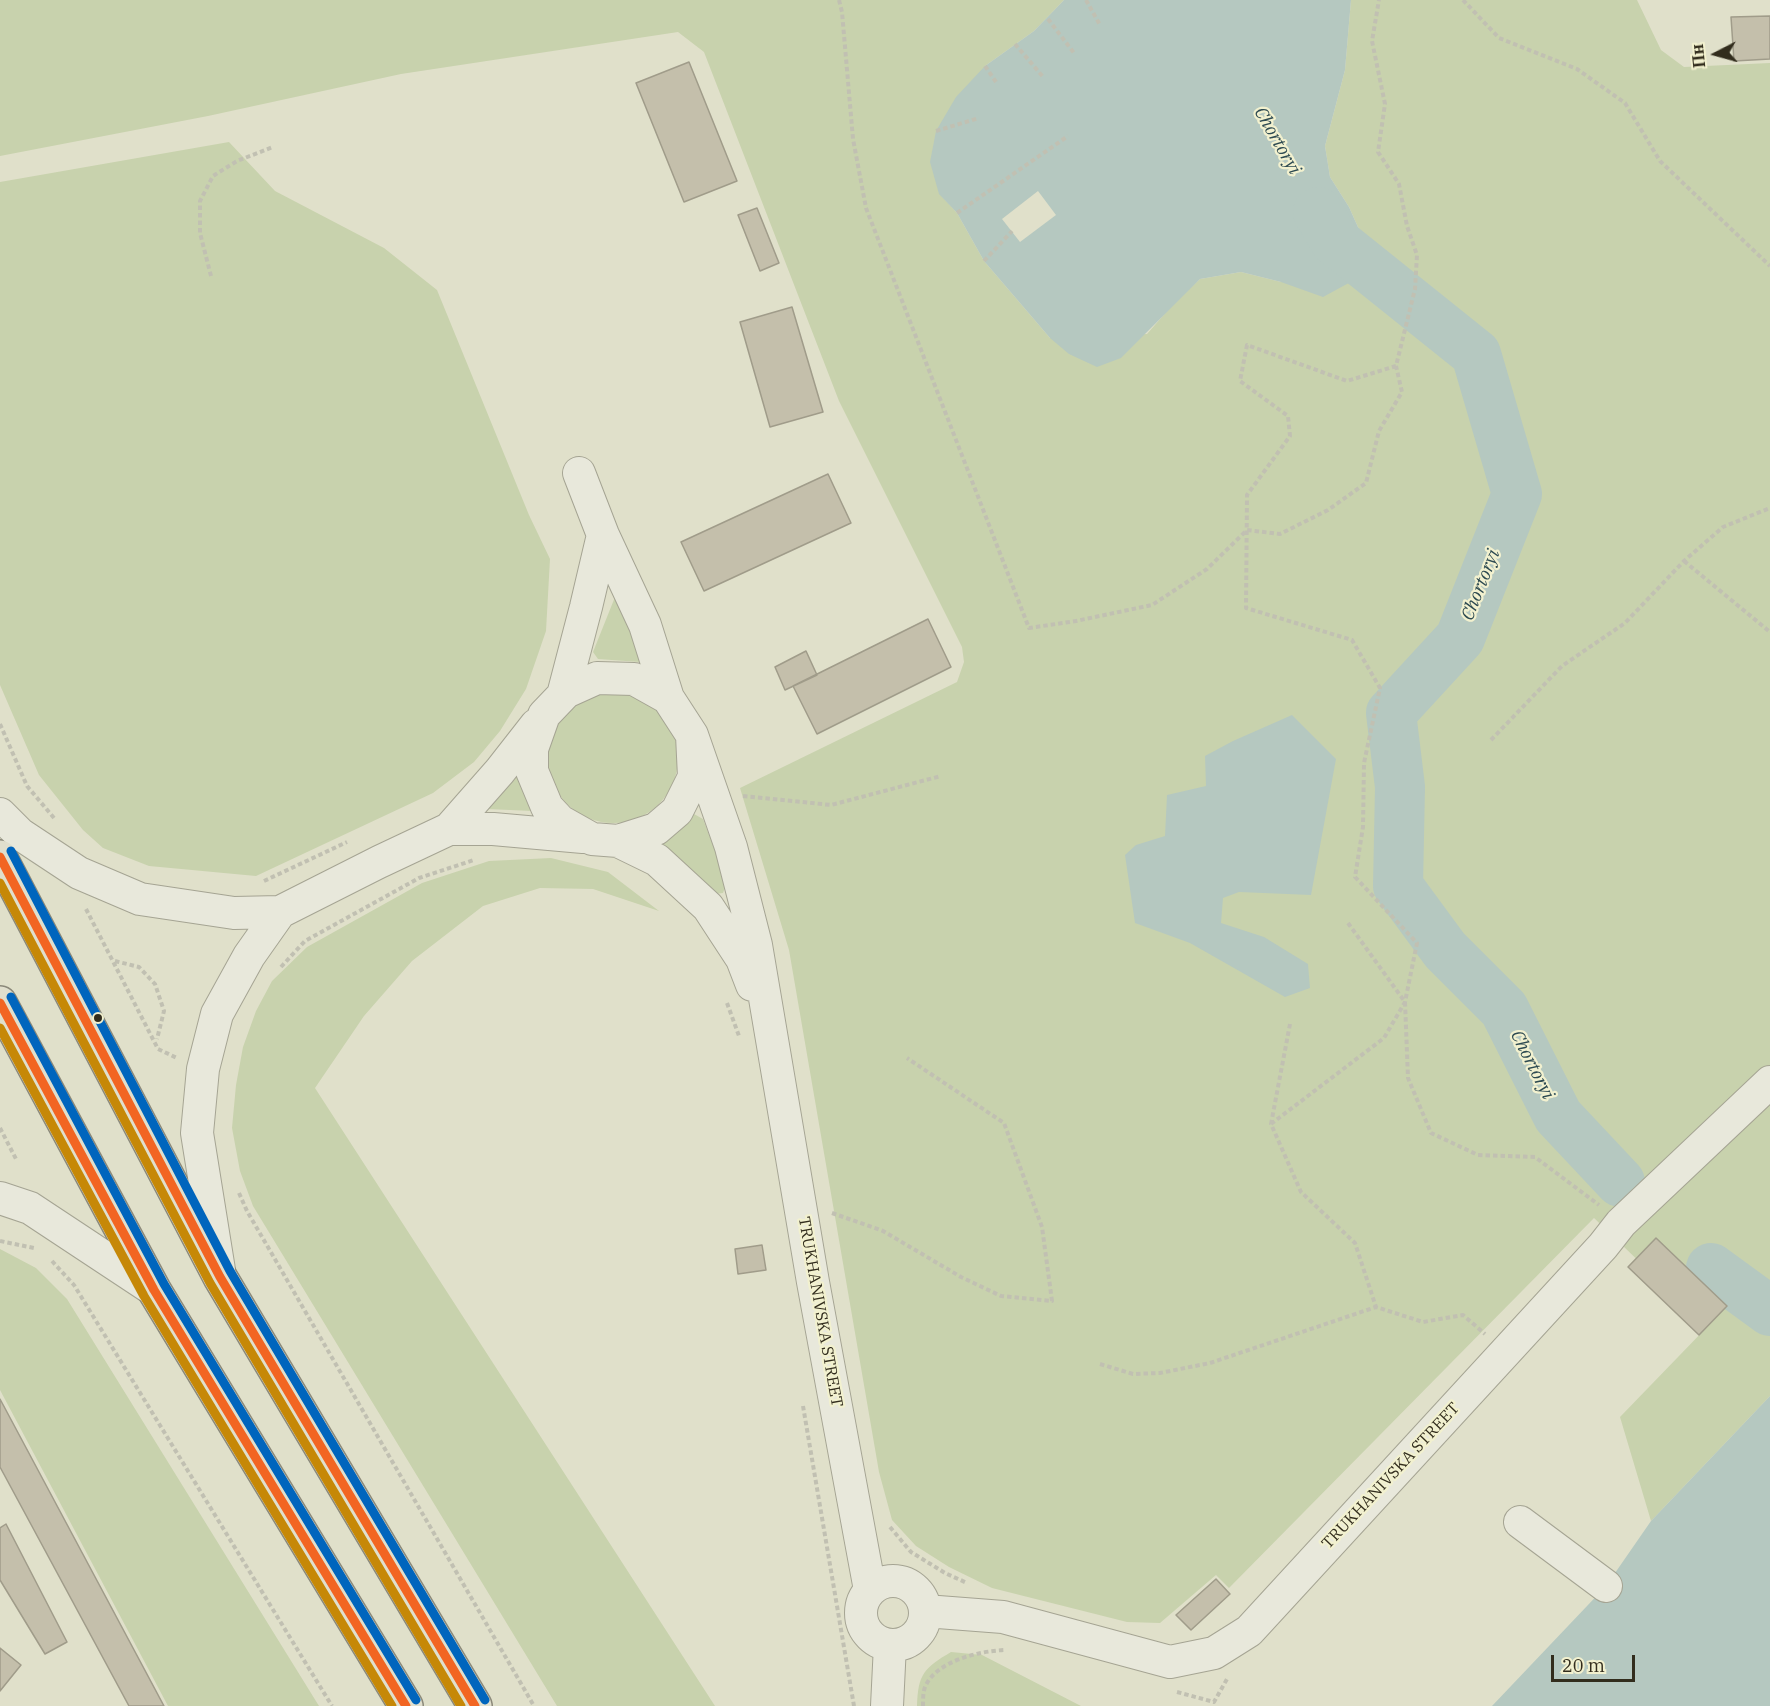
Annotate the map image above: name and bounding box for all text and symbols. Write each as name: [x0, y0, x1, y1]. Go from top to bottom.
north arrow: [1686, 24, 1746, 84]
text: Пн: [1687, 43, 1709, 69]
water label: Chortoryi: [1249, 103, 1305, 179]
water label: Chortoryi: [1457, 546, 1505, 624]
unlabelled marker: [92, 1012, 104, 1024]
water label: Chortoryi: [1505, 1027, 1559, 1103]
street label: TRUKHANIVSKA STREET: [794, 1215, 846, 1409]
street label: TRUKHANIVSKA STREET: [1318, 1399, 1464, 1553]
scale bar: [1554, 1643, 1638, 1681]
text: 20 m: [1562, 1654, 1605, 1677]

